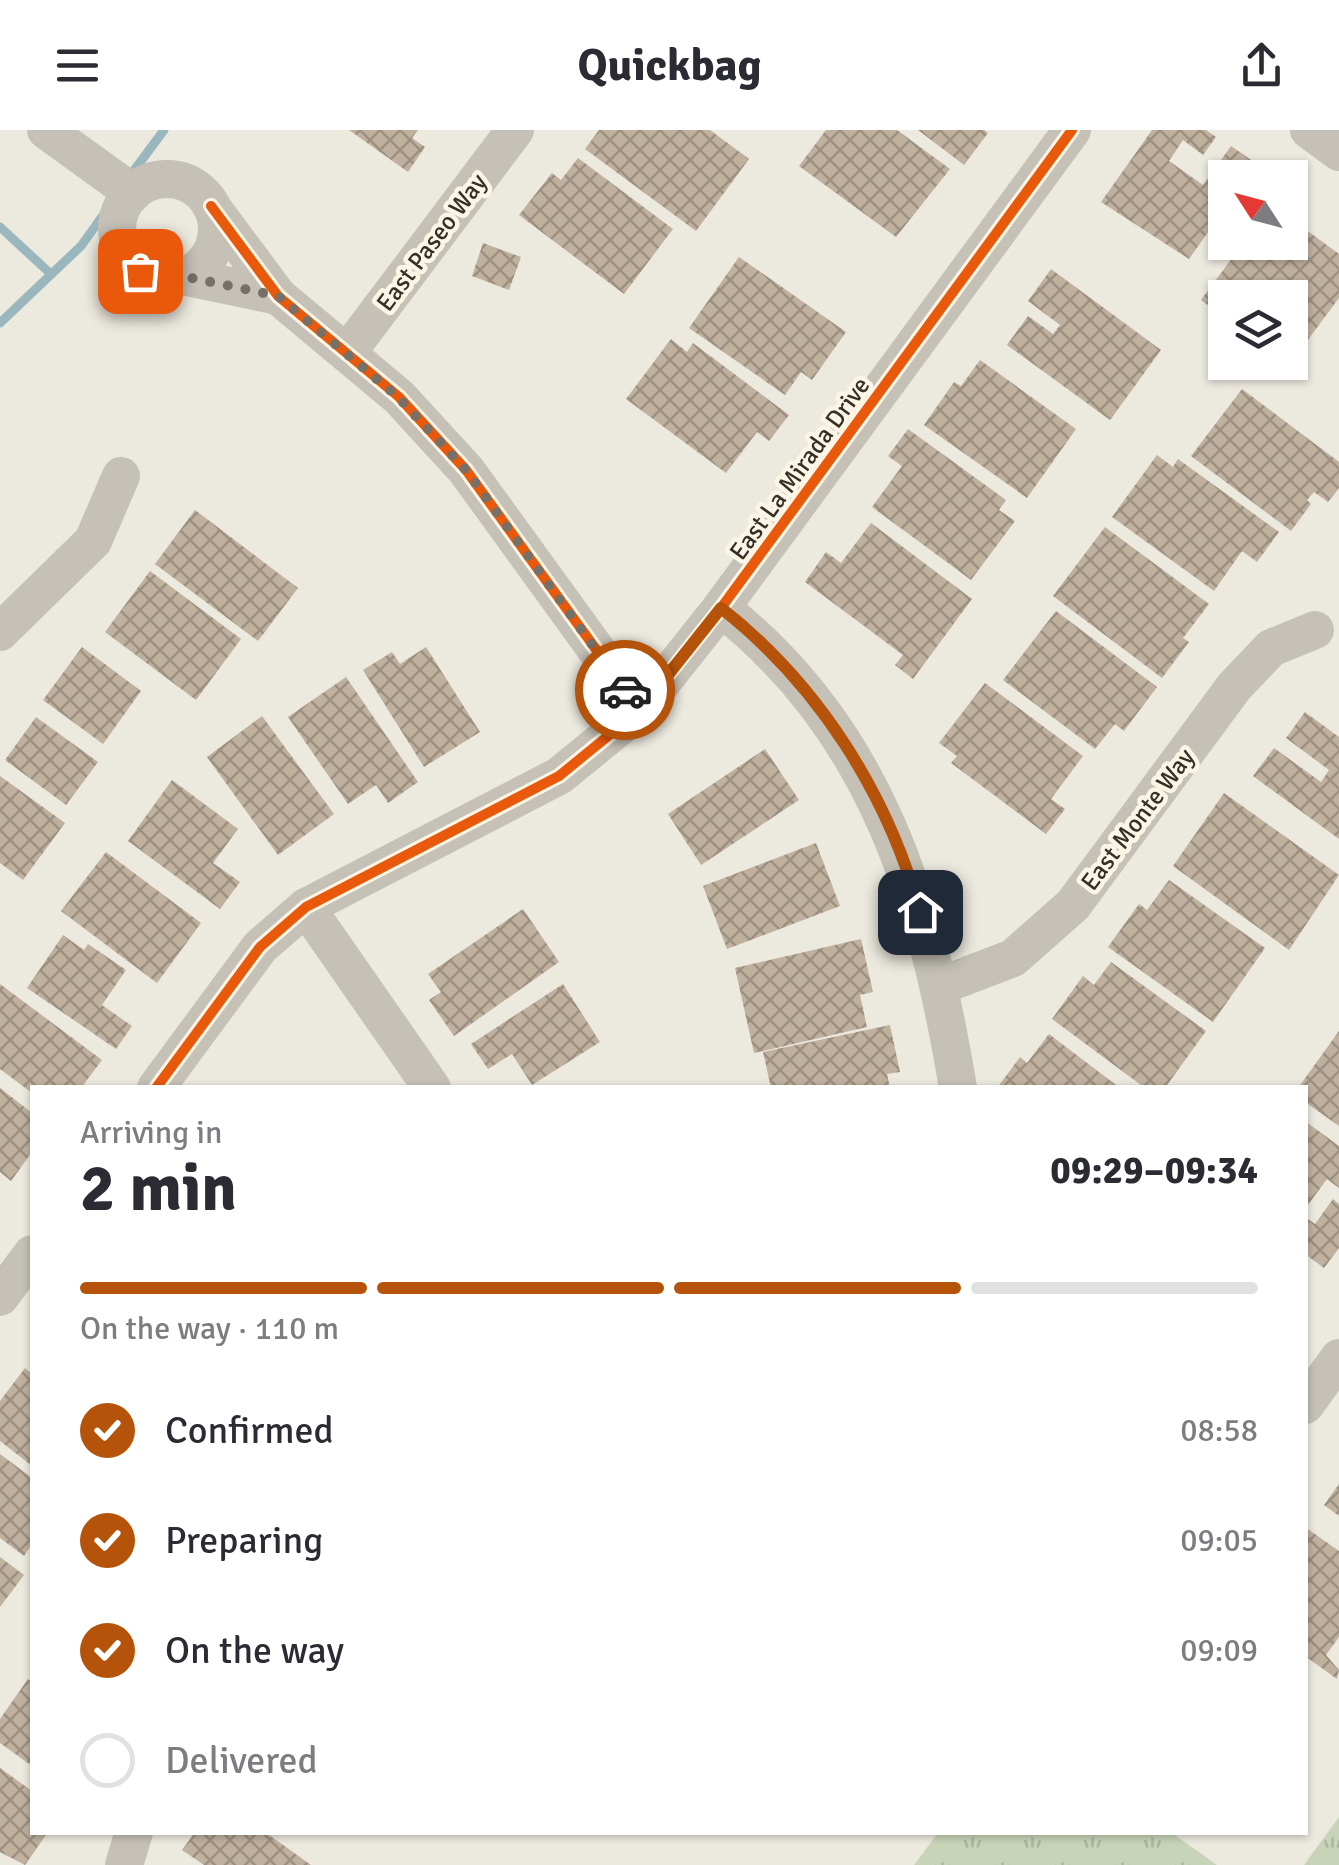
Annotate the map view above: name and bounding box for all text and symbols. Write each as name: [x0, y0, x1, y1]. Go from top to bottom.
icon: menu: [50, 38, 105, 93]
text: Quickbag: [577, 38, 762, 93]
icon: share: [1234, 38, 1289, 93]
north arrow: [1208, 160, 1308, 260]
map controls: [1208, 160, 1308, 380]
street label: East Paseo Way: [370, 167, 493, 317]
pin: [98, 229, 183, 314]
icon: bag: [113, 244, 168, 299]
button: layers: [1208, 280, 1308, 380]
street label: East La Mirada Drive: [723, 371, 876, 566]
courier: [575, 640, 675, 740]
icon: car: [598, 663, 653, 718]
street label: East Monte Way: [1074, 742, 1201, 896]
pin: [878, 870, 963, 955]
icon: home: [893, 885, 948, 940]
text: Arriving in: [80, 1113, 222, 1152]
text: 09:29–09:34: [1050, 1147, 1258, 1194]
text: 2 min: [80, 1149, 237, 1229]
text: On the way · 110 m: [80, 1309, 339, 1348]
icon: check: [80, 1403, 135, 1458]
text: Confirmed: [165, 1407, 334, 1454]
text: 08:58: [1180, 1411, 1258, 1450]
icon: check: [80, 1513, 135, 1568]
text: Preparing: [165, 1517, 323, 1564]
text: 09:05: [1180, 1521, 1258, 1560]
icon: check: [80, 1623, 135, 1678]
text: On the way: [165, 1627, 344, 1674]
text: 09:09: [1180, 1631, 1258, 1670]
text: Delivered: [165, 1737, 318, 1784]

